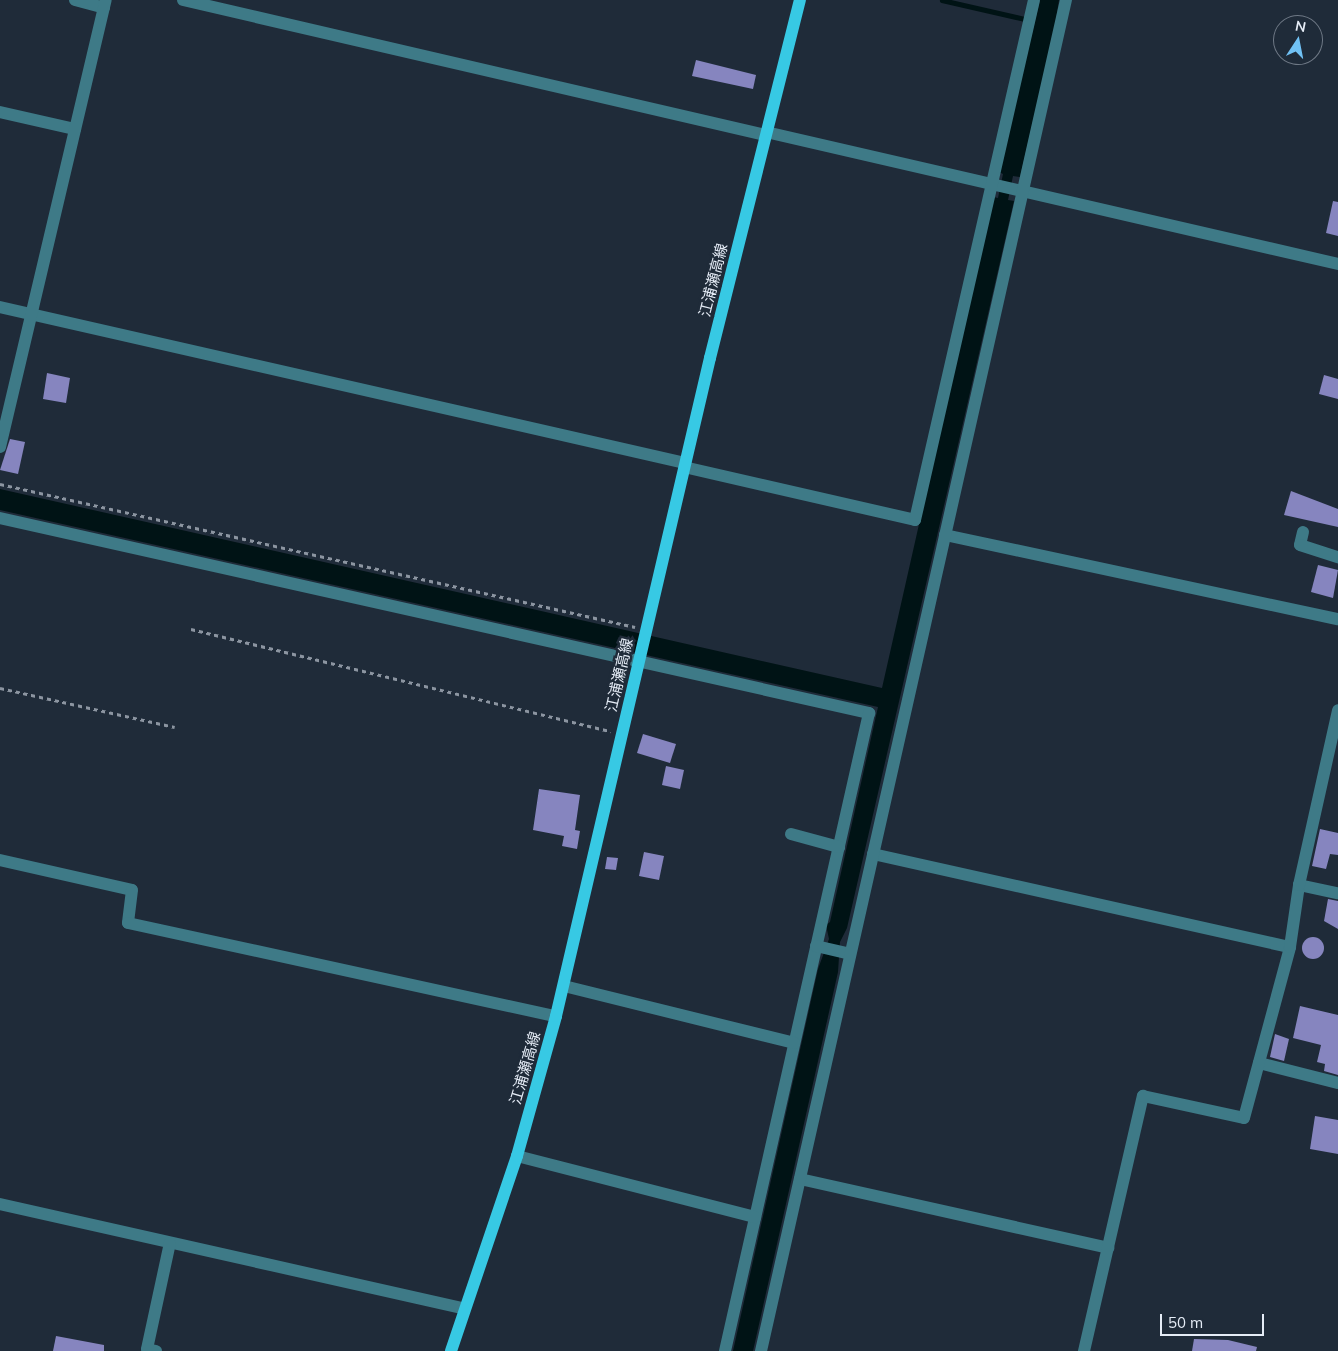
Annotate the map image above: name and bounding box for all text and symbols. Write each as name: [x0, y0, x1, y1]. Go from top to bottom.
north arrow: [1273, 15, 1323, 65]
text: N: [1294, 16, 1308, 36]
street label: 江浦瀬高線: [695, 241, 731, 319]
street label: 江浦瀬高線: [602, 636, 636, 714]
street label: 江浦瀬高線: [506, 1029, 544, 1107]
scale bar: [1163, 1304, 1267, 1336]
text: 50 m: [1168, 1313, 1203, 1332]

